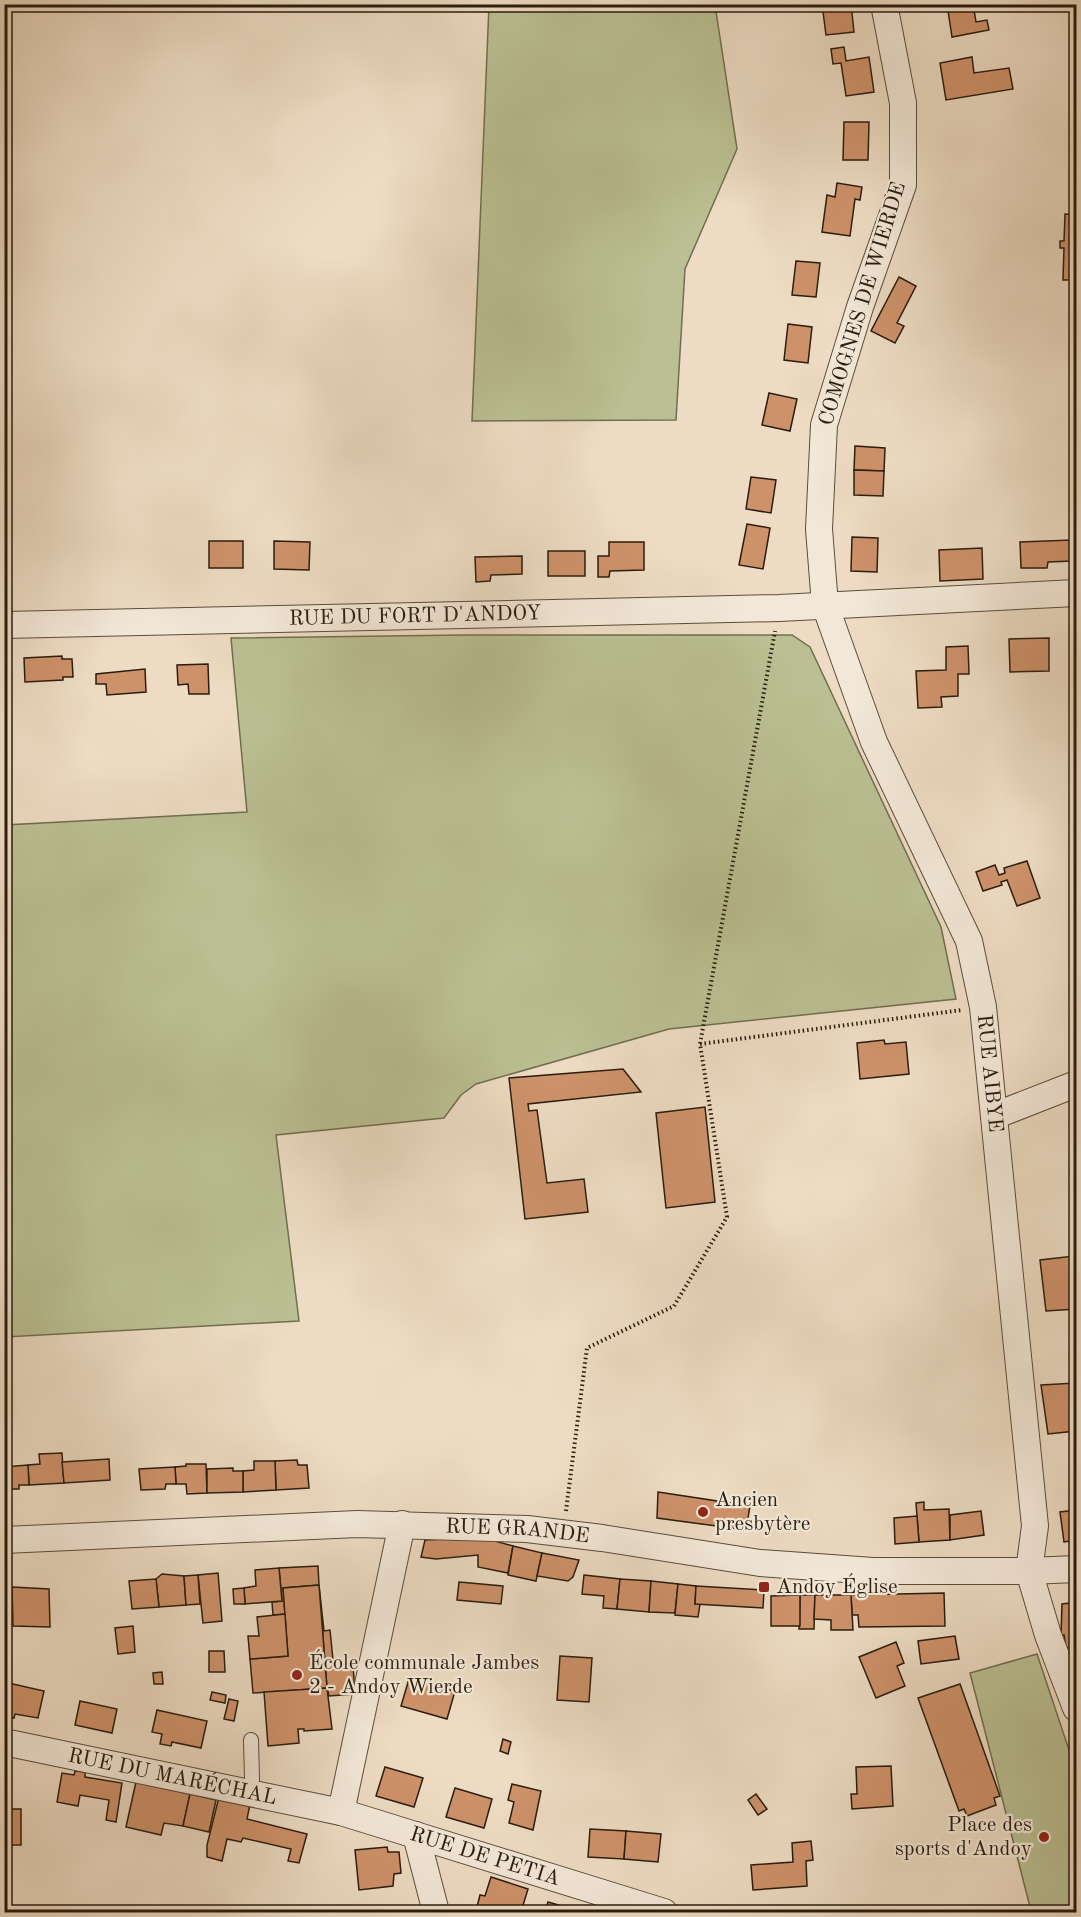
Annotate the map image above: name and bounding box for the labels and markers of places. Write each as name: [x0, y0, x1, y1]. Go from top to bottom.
place label: Ancien presbytère: [715, 1490, 810, 1535]
marker: Ancien presbytère: [696, 1505, 710, 1519]
place label: Andoy Église: [776, 1573, 898, 1598]
marker: Andoy Église: [757, 1580, 771, 1594]
place label: École communale Jambes 2 - Andoy Wierde: [309, 1649, 539, 1698]
marker: École communale Jambes 2 - Andoy Wierde: [290, 1668, 304, 1682]
place label: Place des sports d'Andoy: [895, 1815, 1032, 1860]
marker: Place des sports d'Andoy: [1037, 1830, 1051, 1844]

